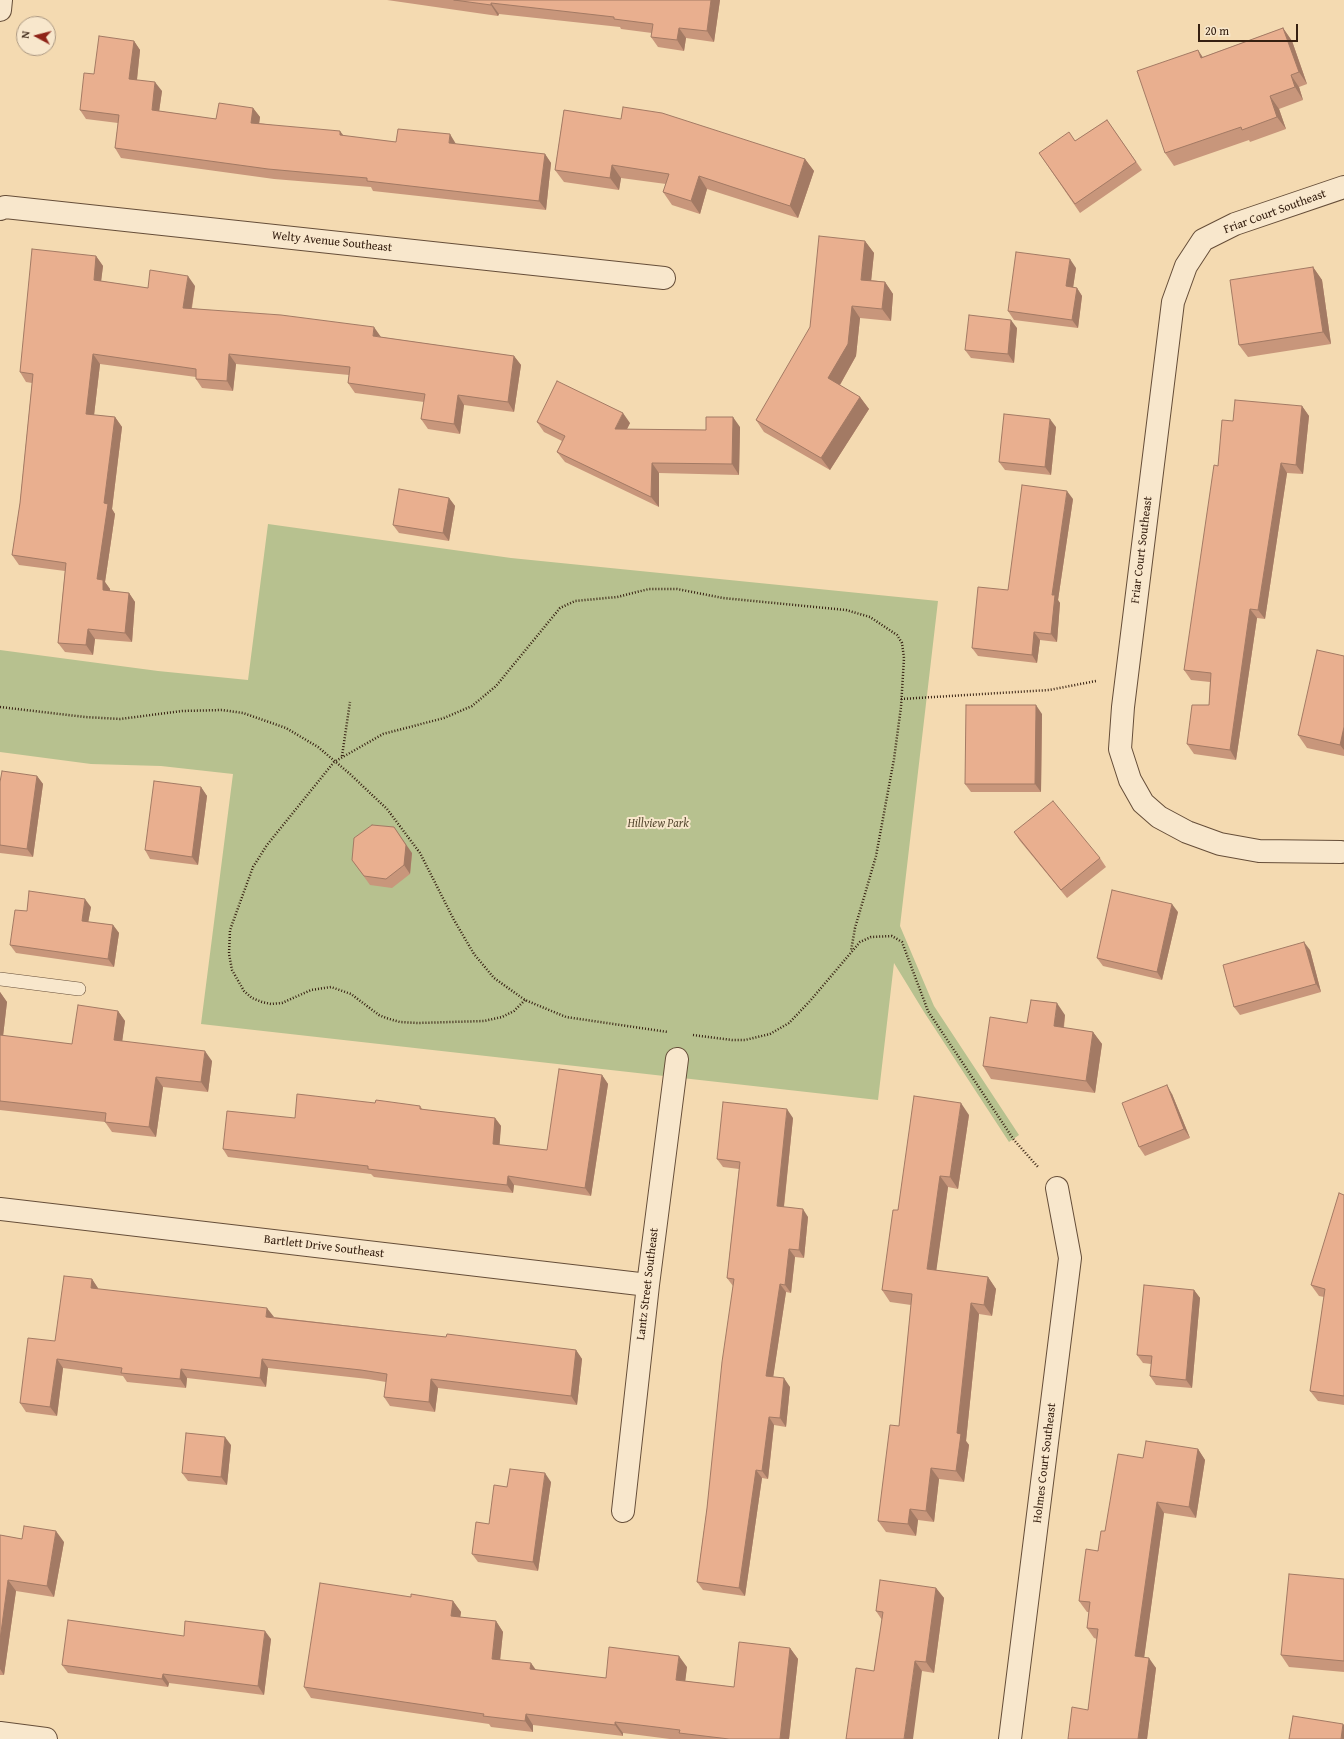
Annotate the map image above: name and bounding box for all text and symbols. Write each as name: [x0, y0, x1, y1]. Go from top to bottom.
north arrow: [16, 16, 56, 56]
scale bar: [1200, 16, 1300, 42]
text: 20 m: [1205, 22, 1229, 39]
text: N: [17, 30, 33, 39]
street label: Friar Court Southeast: [1222, 187, 1328, 237]
street label: Welty Avenue Southeast: [271, 229, 393, 255]
street label: Friar Court Southeast: [1128, 495, 1156, 605]
park label: Hillview Park: [627, 817, 689, 831]
street label: Lantz Street Southeast: [634, 1227, 662, 1341]
street label: Bartlett Drive Southeast: [263, 1232, 385, 1262]
street label: Holmes Court Southeast: [1030, 1402, 1060, 1524]

